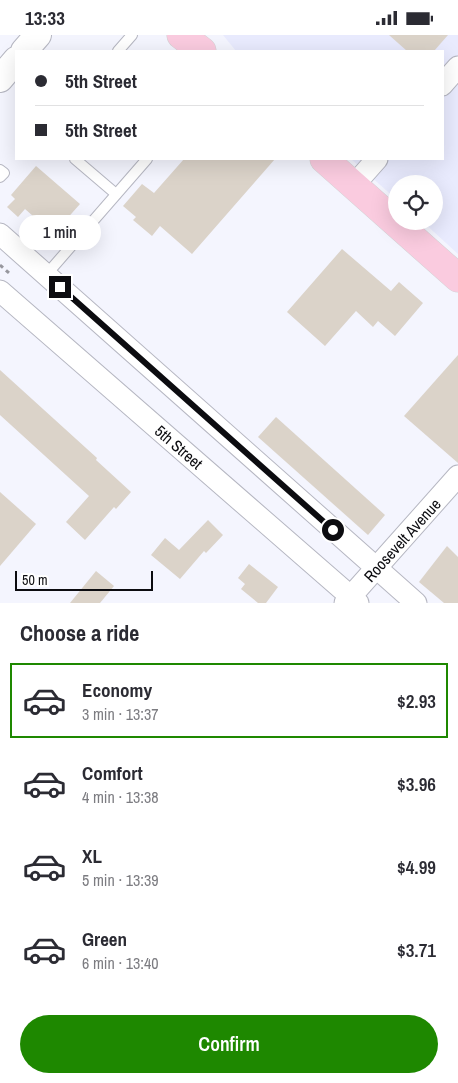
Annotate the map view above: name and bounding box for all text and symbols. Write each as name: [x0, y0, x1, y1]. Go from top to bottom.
text: 13:33: [25, 5, 65, 31]
text: 5th Street: [65, 68, 137, 94]
text: 5th Street: [65, 117, 137, 143]
map controls: [388, 175, 443, 230]
button: locate: [388, 175, 443, 230]
callout: 1 min: [19, 215, 101, 249]
text: 1 min: [43, 221, 77, 243]
route end: [49, 276, 71, 298]
street label: 5th Street: [150, 420, 208, 474]
street label: Roosevelt Avenue: [359, 493, 445, 587]
route start: [322, 519, 344, 541]
scale bar: [15, 568, 152, 591]
text: 50 m: [22, 571, 48, 589]
text: Choose a ride: [20, 618, 139, 648]
text: Economy: [82, 677, 152, 703]
icon: car: [22, 678, 67, 723]
text: $2.93: [397, 688, 436, 714]
text: 3 min · 13:37: [82, 703, 159, 725]
text: Comfort: [82, 760, 143, 786]
icon: car: [22, 761, 67, 806]
text: $3.96: [397, 771, 436, 797]
text: 4 min · 13:38: [82, 786, 159, 808]
text: XL: [82, 843, 102, 869]
icon: car: [22, 844, 67, 889]
text: $4.99: [397, 854, 436, 880]
text: 5 min · 13:39: [82, 869, 159, 891]
text: Green: [82, 926, 127, 952]
icon: car: [22, 927, 67, 972]
text: $3.71: [397, 937, 436, 963]
text: 6 min · 13:40: [82, 952, 159, 974]
button: Confirm: [20, 1015, 438, 1073]

